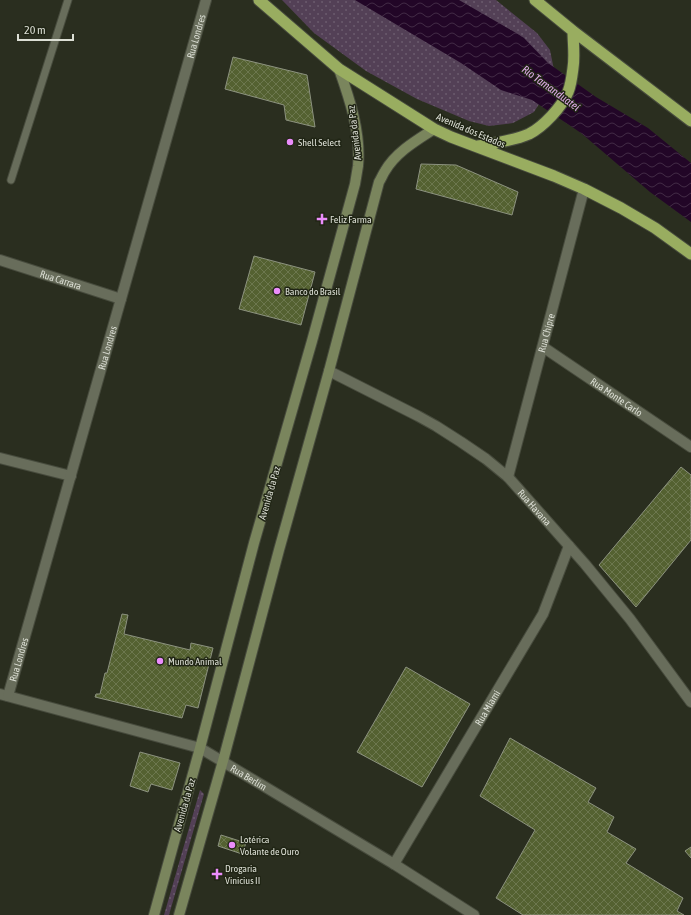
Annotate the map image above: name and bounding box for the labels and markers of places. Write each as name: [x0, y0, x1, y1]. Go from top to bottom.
marker: Shell Select: [285, 137, 295, 147]
place label: Shell Select: [298, 137, 341, 148]
marker: Feliz Farma: [317, 214, 327, 224]
place label: Feliz Farma: [330, 214, 372, 225]
marker: Banco do Brasil: [272, 286, 282, 296]
place label: Banco do Brasil: [285, 286, 341, 297]
marker: Mundo Animal: [155, 656, 165, 666]
place label: Mundo Animal: [168, 656, 222, 667]
place label: Lotérica Volante de Ouro: [240, 834, 299, 857]
marker: Lotérica Volante de Ouro: [227, 840, 237, 850]
place label: Drogaria Vinicius II: [225, 863, 260, 886]
marker: Drogaria Vinicius II: [212, 869, 222, 879]

